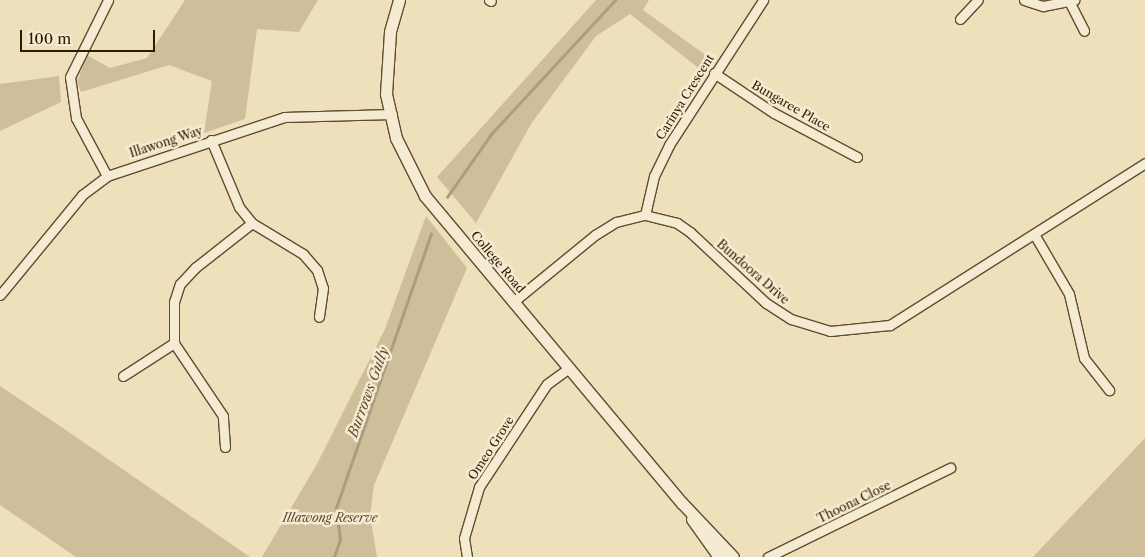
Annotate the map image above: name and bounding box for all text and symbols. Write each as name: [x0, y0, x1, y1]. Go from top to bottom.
scale bar: [22, 20, 158, 52]
text: 100 m: [28, 29, 71, 48]
street label: Carinya Crescent: [653, 52, 717, 142]
street label: Bungaree Place: [749, 78, 833, 134]
street label: Illawong Way: [127, 123, 205, 161]
street label: College Road: [468, 228, 528, 296]
street label: Bundoora Drive: [714, 237, 792, 307]
water label: Burrows Gully: [344, 345, 392, 439]
street label: Omeo Grove: [465, 414, 517, 482]
street label: Thoona Close: [815, 478, 893, 526]
park label: Illawong Reserve: [282, 511, 378, 525]

